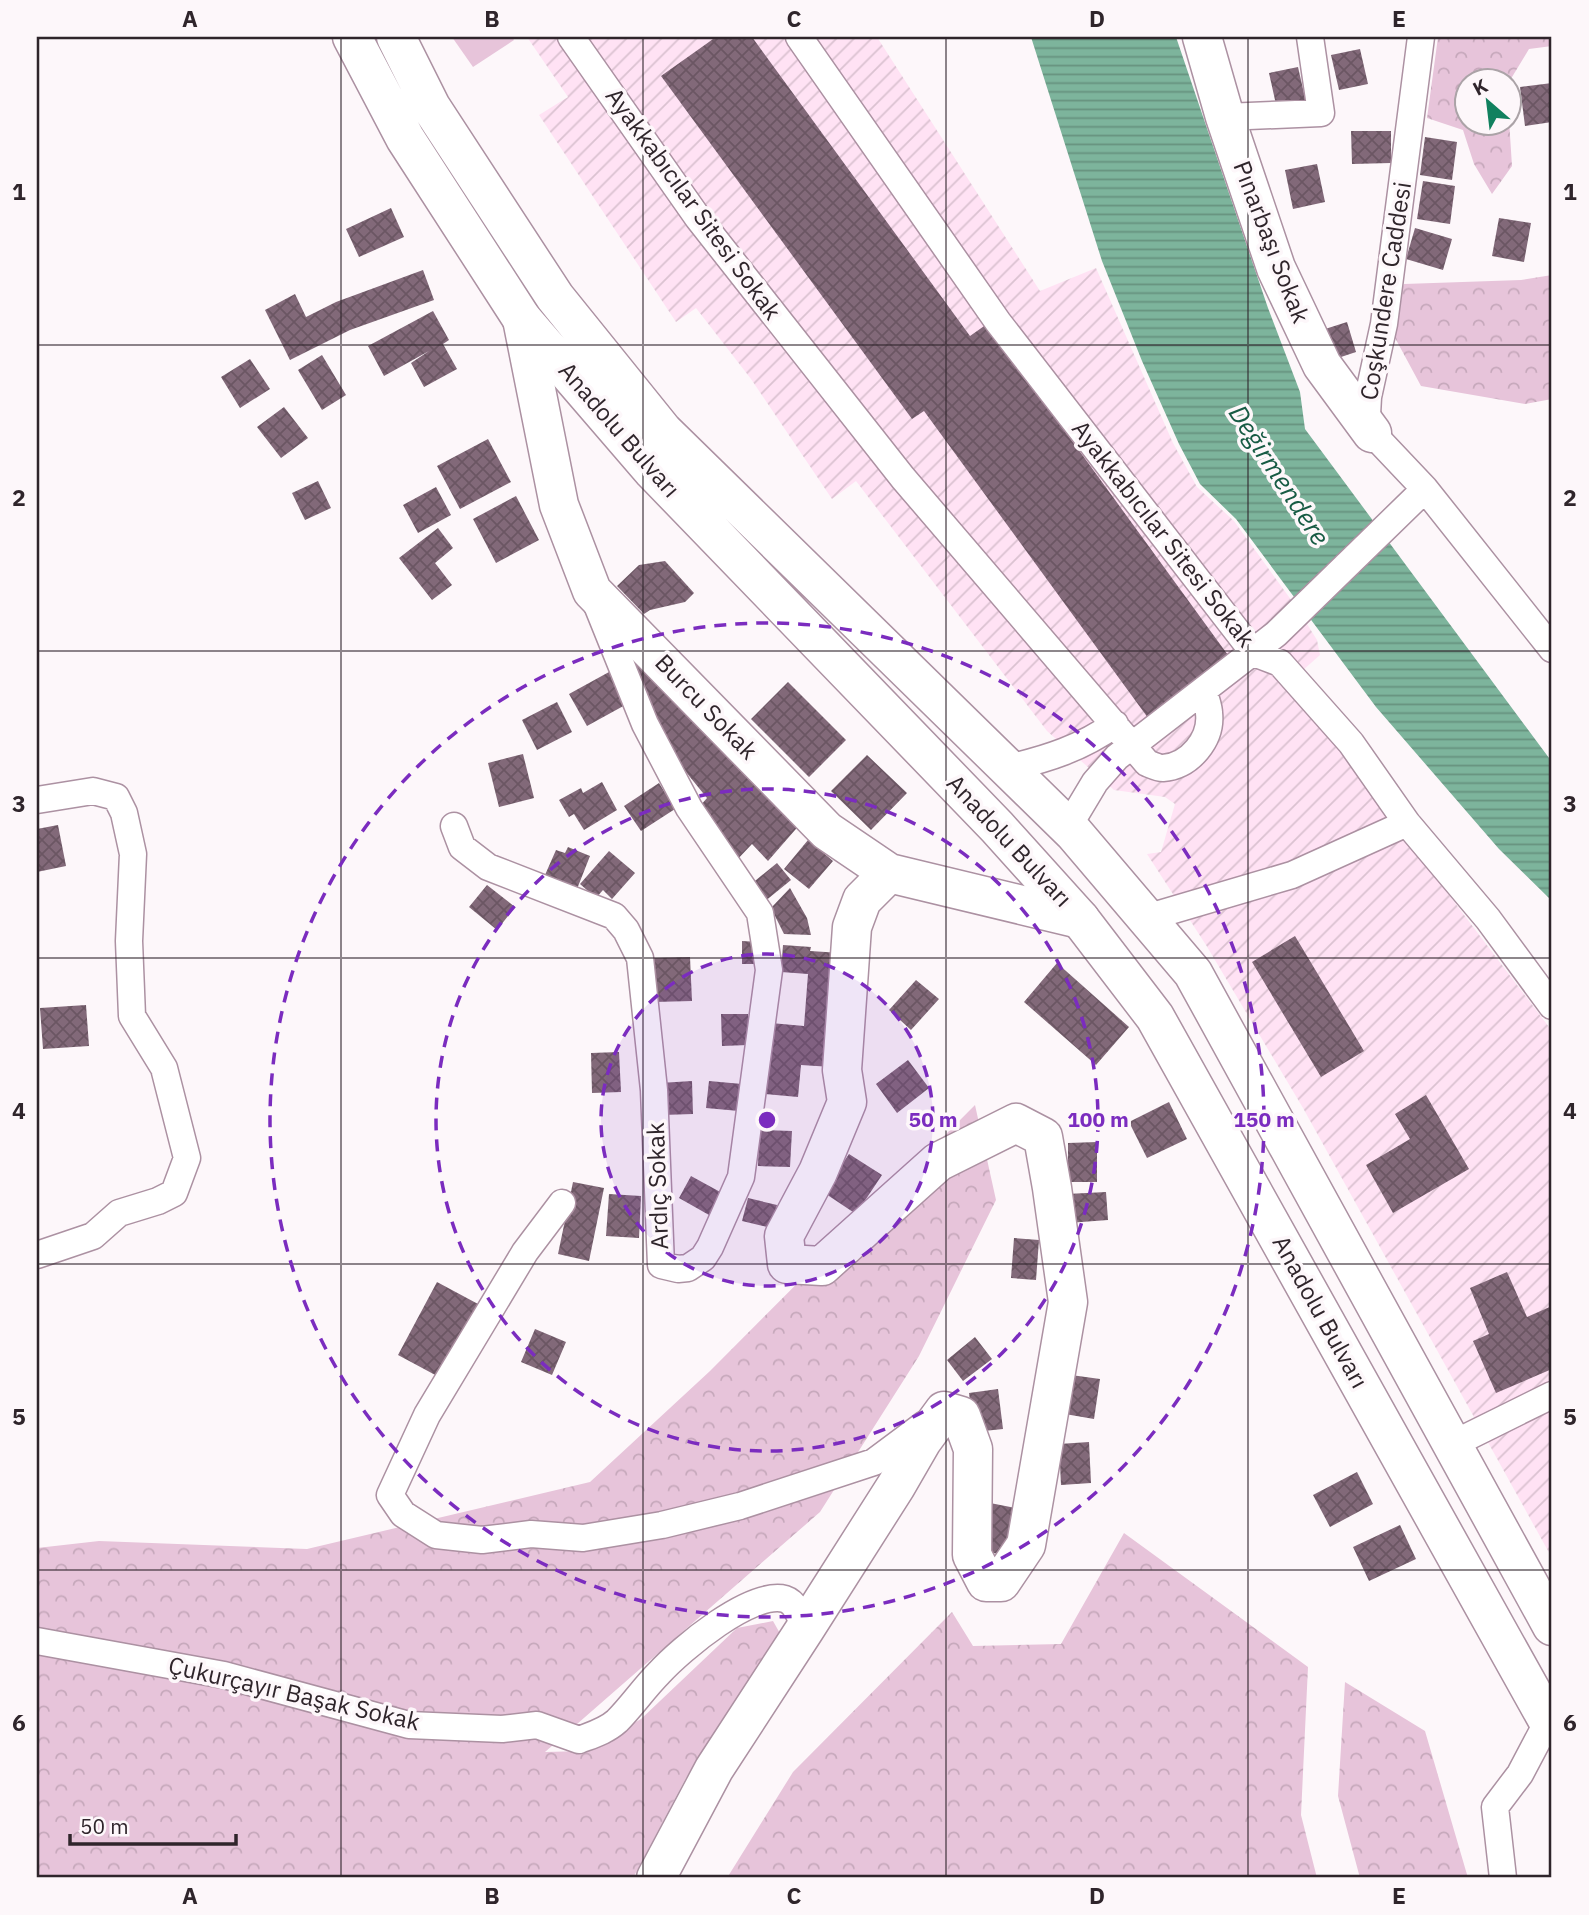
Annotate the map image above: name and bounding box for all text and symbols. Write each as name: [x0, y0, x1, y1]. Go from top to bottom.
text: A: [182, 3, 198, 33]
text: B: [484, 3, 500, 33]
text: C: [787, 3, 802, 33]
text: D: [1089, 3, 1105, 33]
text: E: [1392, 3, 1406, 33]
north arrow: [1452, 66, 1522, 136]
text: K: [1469, 73, 1491, 101]
street label: Ayakkabıcılar Sitesi Sokak: [599, 81, 789, 326]
street label: Pınarbaşı Sokak: [1226, 156, 1318, 328]
text: 1: [12, 176, 26, 206]
text: 1: [1563, 176, 1577, 206]
street label: Coşkundere Caddesi: [1352, 179, 1418, 402]
street label: Anadolu Bulvarı: [552, 355, 688, 504]
water label: Değirmendere: [1222, 398, 1338, 551]
street label: Ayakkabıcılar Sitesi Sokak: [1065, 413, 1263, 654]
text: 2: [12, 482, 26, 512]
text: 2: [1563, 482, 1577, 512]
street label: Burcu Sokak: [648, 647, 765, 766]
street label: Anadolu Bulvarı: [940, 767, 1079, 913]
text: 3: [12, 788, 26, 818]
text: 3: [1563, 788, 1577, 818]
text: 4: [12, 1095, 26, 1125]
text: 4: [1563, 1095, 1577, 1125]
text: 50 m: [909, 1105, 957, 1133]
text: 100 m: [1067, 1105, 1129, 1133]
text: 150 m: [1233, 1105, 1295, 1133]
centre of rings: [755, 1108, 779, 1132]
street label: Ardıç Sokak: [639, 1122, 675, 1250]
street label: Anadolu Bulvarı: [1266, 1229, 1376, 1394]
text: 5: [12, 1401, 26, 1431]
text: 5: [1563, 1401, 1577, 1431]
street label: Çukurçayır Başak Sokak: [165, 1649, 423, 1738]
text: 6: [12, 1707, 26, 1737]
text: 6: [1563, 1707, 1577, 1737]
scale bar: [70, 1803, 236, 1847]
text: 50 m: [80, 1812, 129, 1840]
text: A: [182, 1880, 198, 1910]
text: B: [484, 1880, 500, 1910]
text: C: [787, 1880, 802, 1910]
text: D: [1089, 1880, 1105, 1910]
text: E: [1392, 1880, 1406, 1910]

